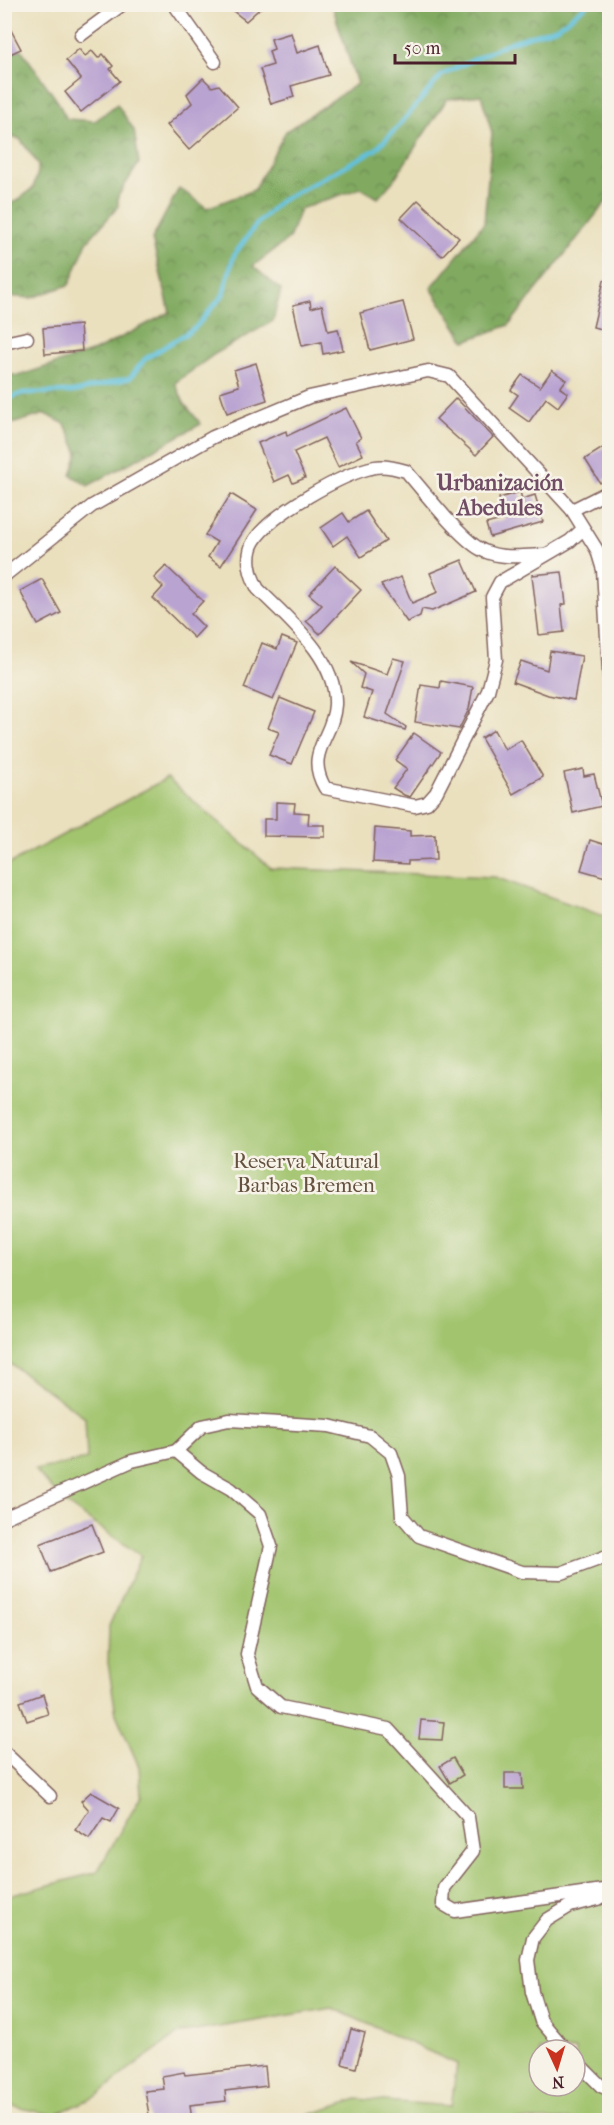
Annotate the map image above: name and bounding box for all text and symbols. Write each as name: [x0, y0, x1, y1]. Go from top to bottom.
scale bar: [395, 27, 515, 65]
text: 50 m: [404, 38, 441, 59]
district label: Urbanización Abedules: [435, 470, 564, 521]
park label: Reserva Natural Barbas Bremen: [233, 1149, 379, 1197]
north arrow: [527, 2038, 587, 2098]
text: N: [550, 2073, 565, 2092]

